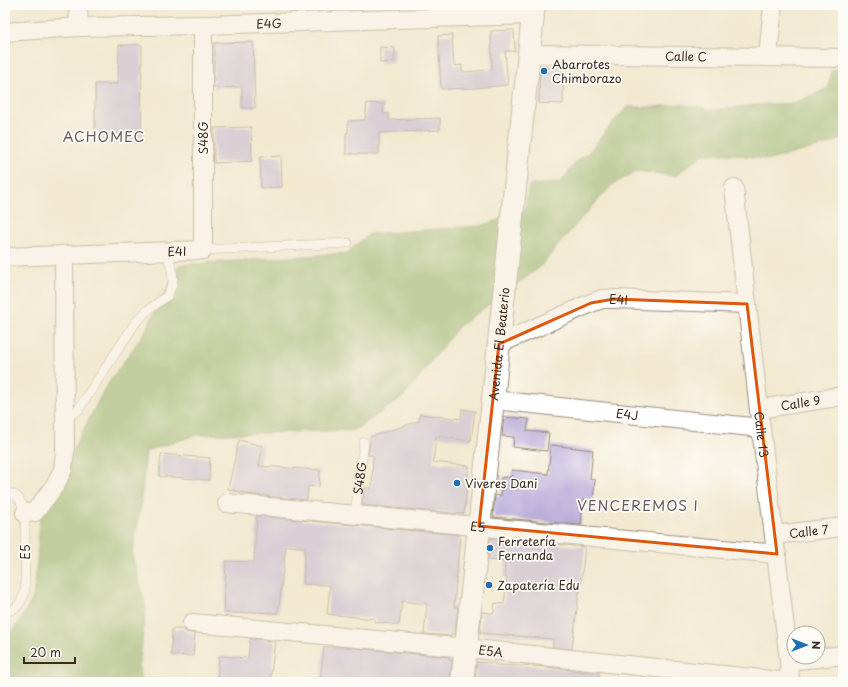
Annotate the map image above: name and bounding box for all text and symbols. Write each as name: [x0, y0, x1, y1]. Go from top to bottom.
street label: E4G: [256, 14, 282, 32]
street label: Calle C: [665, 47, 707, 65]
place label: Abarrotes Chimborazo: [552, 55, 622, 87]
marker: Abarrotes Chimborazo: [539, 66, 549, 76]
street label: S48G: [194, 121, 212, 155]
district label: ACHOMEC: [63, 126, 145, 147]
street label: E4I: [167, 242, 187, 260]
street label: Avenida El Beaterio: [484, 286, 514, 401]
street label: E4I: [609, 290, 629, 309]
street label: Calle 9: [779, 391, 822, 415]
street label: E4J: [615, 404, 640, 424]
street label: Calle 13: [750, 410, 773, 459]
street label: S48G: [348, 461, 370, 496]
place label: Viveres Dani: [465, 474, 538, 492]
marker: Viveres Dani: [452, 478, 462, 488]
district label: VENCEREMOS I: [577, 495, 699, 516]
street label: E5: [469, 517, 486, 536]
street label: Calle 7: [788, 520, 830, 542]
place label: Ferretería Fernanda: [498, 532, 556, 564]
marker: Ferretería Fernanda: [485, 543, 495, 553]
street label: E5: [16, 544, 34, 560]
place label: Zapatería Edu: [497, 576, 580, 594]
marker: Zapatería Edu: [484, 580, 494, 590]
north arrow: [786, 625, 826, 665]
scale bar: [24, 639, 75, 665]
street label: E5A: [478, 640, 504, 661]
text: N: [808, 641, 825, 650]
text: 20 m: [30, 643, 61, 661]

